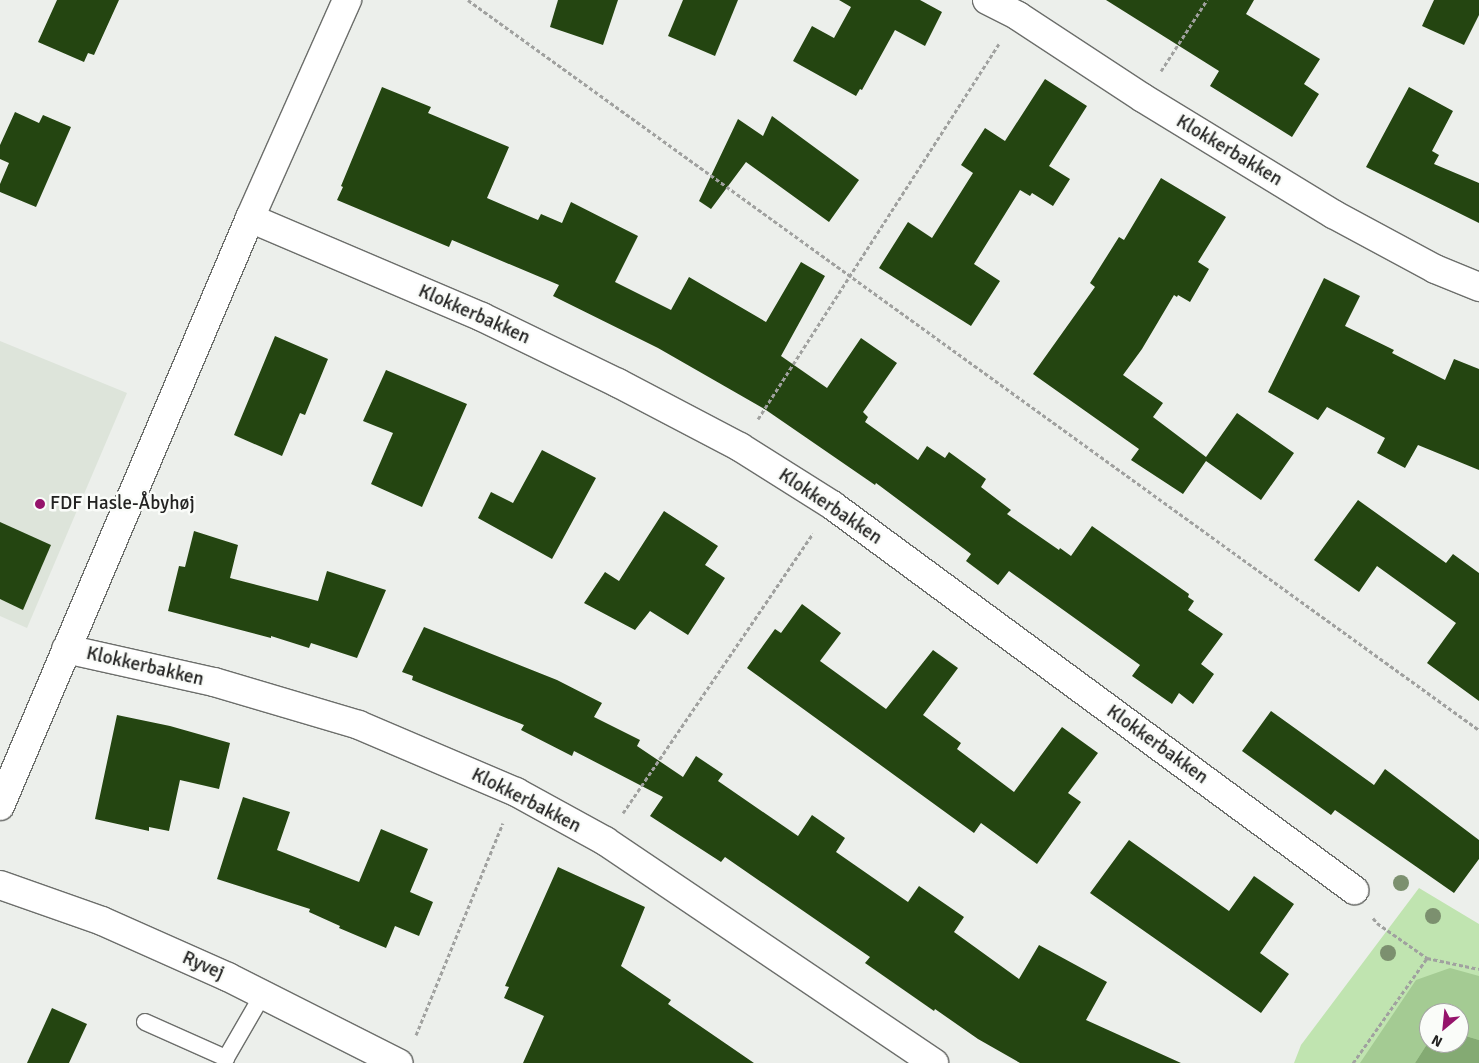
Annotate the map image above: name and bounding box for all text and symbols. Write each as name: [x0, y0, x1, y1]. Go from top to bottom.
street label: Klokkerbakken: [1172, 110, 1286, 192]
street label: Klokkerbakken: [415, 280, 533, 350]
street label: Klokkerbakken: [774, 464, 886, 550]
place label: FDF Hasle-Åbyhøj: [50, 493, 195, 515]
marker: FDF Hasle-Åbyhøj: [34, 498, 46, 510]
street label: Klokkerbakken: [84, 642, 206, 692]
street label: Klokkerbakken: [1102, 701, 1212, 789]
street label: Klokkerbakken: [467, 764, 585, 838]
street label: Ryvej: [179, 947, 227, 985]
north arrow: [1419, 1003, 1469, 1053]
text: N: [1429, 1031, 1445, 1051]

